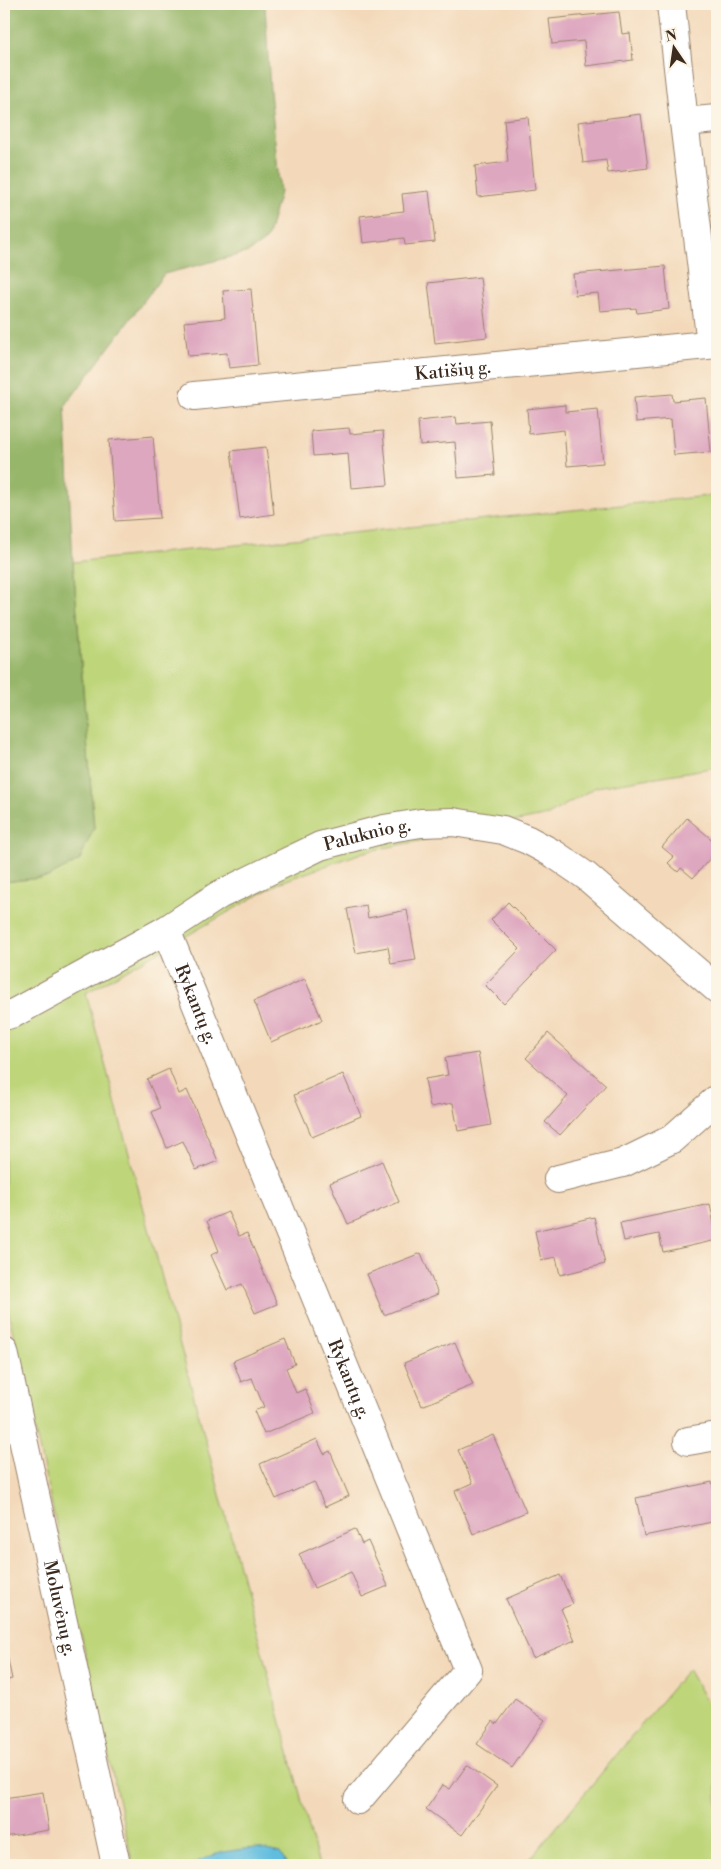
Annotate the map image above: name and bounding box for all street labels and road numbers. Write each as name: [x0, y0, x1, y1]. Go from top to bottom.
street label: Katišių g.: [414, 355, 492, 385]
street label: Paluknio g.: [321, 813, 412, 856]
street label: Rykantų g.: [170, 961, 223, 1047]
street label: Rykantų g.: [323, 1336, 376, 1422]
street label: Moluvėnų g.: [38, 1558, 82, 1658]

